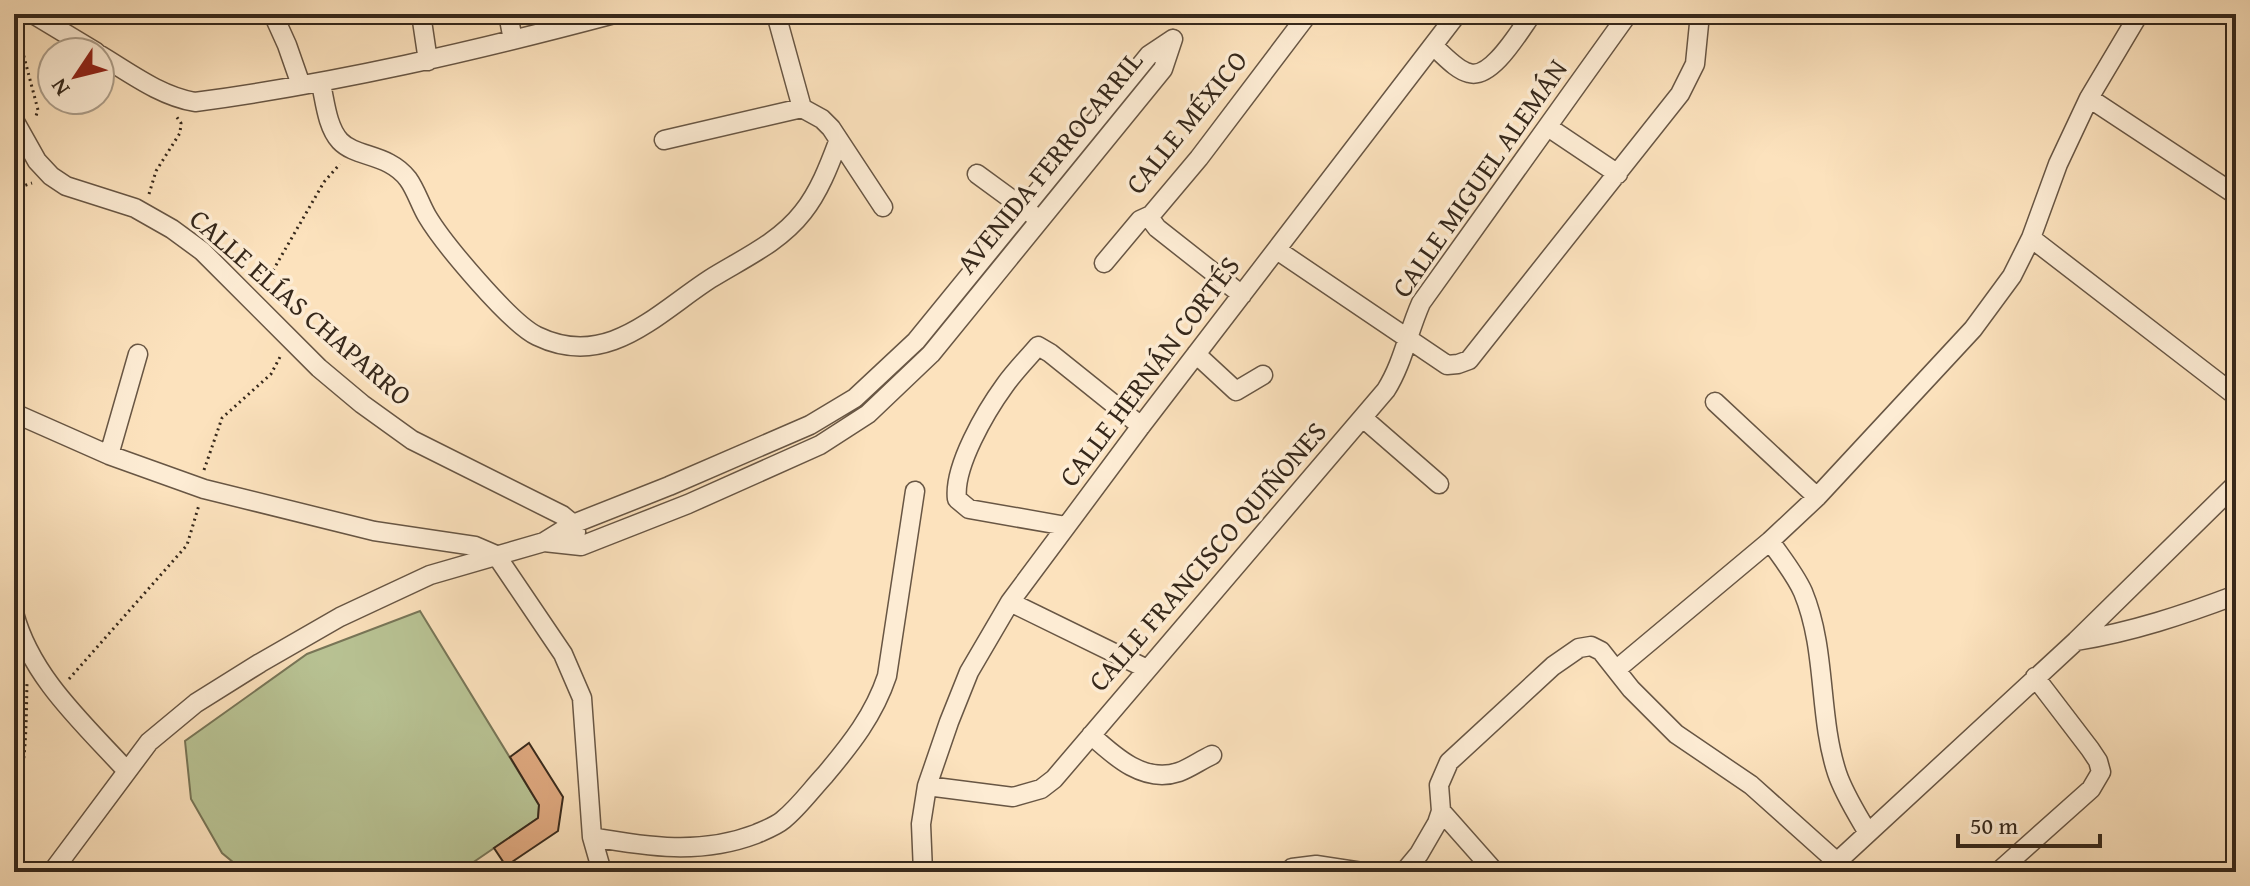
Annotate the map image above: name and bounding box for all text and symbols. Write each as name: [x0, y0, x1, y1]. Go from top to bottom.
north arrow: [36, 36, 116, 116]
street label: AVENIDA FERROCARRIL: [946, 41, 1152, 282]
street label: CALLE MÉXICO: [1115, 41, 1256, 202]
street label: CALLE MIGUEL ALEMÁN: [1381, 50, 1576, 305]
text: N: [42, 72, 77, 103]
street label: CALLE ELÍAS CHAPARRO: [181, 198, 421, 415]
street label: CALLE HERNÁN CORTÉS: [1048, 247, 1249, 494]
street label: CALLE FRANCISCO QUIÑONES: [1078, 412, 1335, 699]
scale bar: [1958, 798, 2100, 848]
text: 50 m: [1970, 808, 2018, 843]

